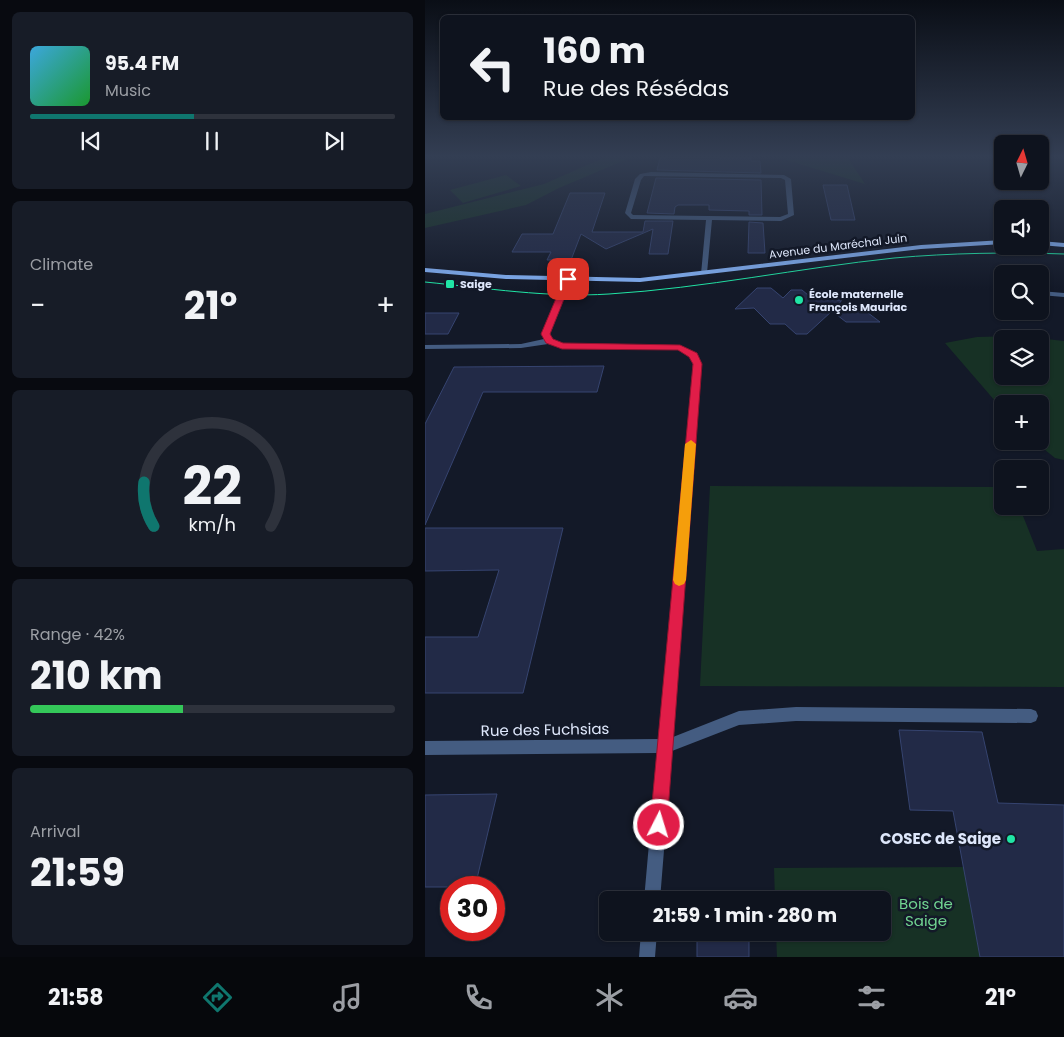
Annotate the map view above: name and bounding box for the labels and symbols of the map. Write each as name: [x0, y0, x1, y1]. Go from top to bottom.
north arrow: [994, 135, 1049, 190]
street label: Avenue du Maréchal Juin: [768, 230, 908, 262]
pin: [547, 258, 589, 300]
place label: Saige: [460, 276, 492, 292]
marker: Saige: [444, 278, 456, 290]
place label: École maternelle François Mauriac: [809, 286, 907, 315]
marker: École maternelle François Mauriac: [793, 294, 805, 306]
street label: Rue des Fuchsias: [480, 718, 610, 741]
position arrow: [632, 798, 684, 850]
place label: COSEC de Saige: [880, 828, 1001, 849]
marker: COSEC de Saige: [1005, 833, 1017, 845]
speed limit sign: 30: [440, 876, 505, 941]
park label: Bois de Saige: [899, 893, 953, 931]

